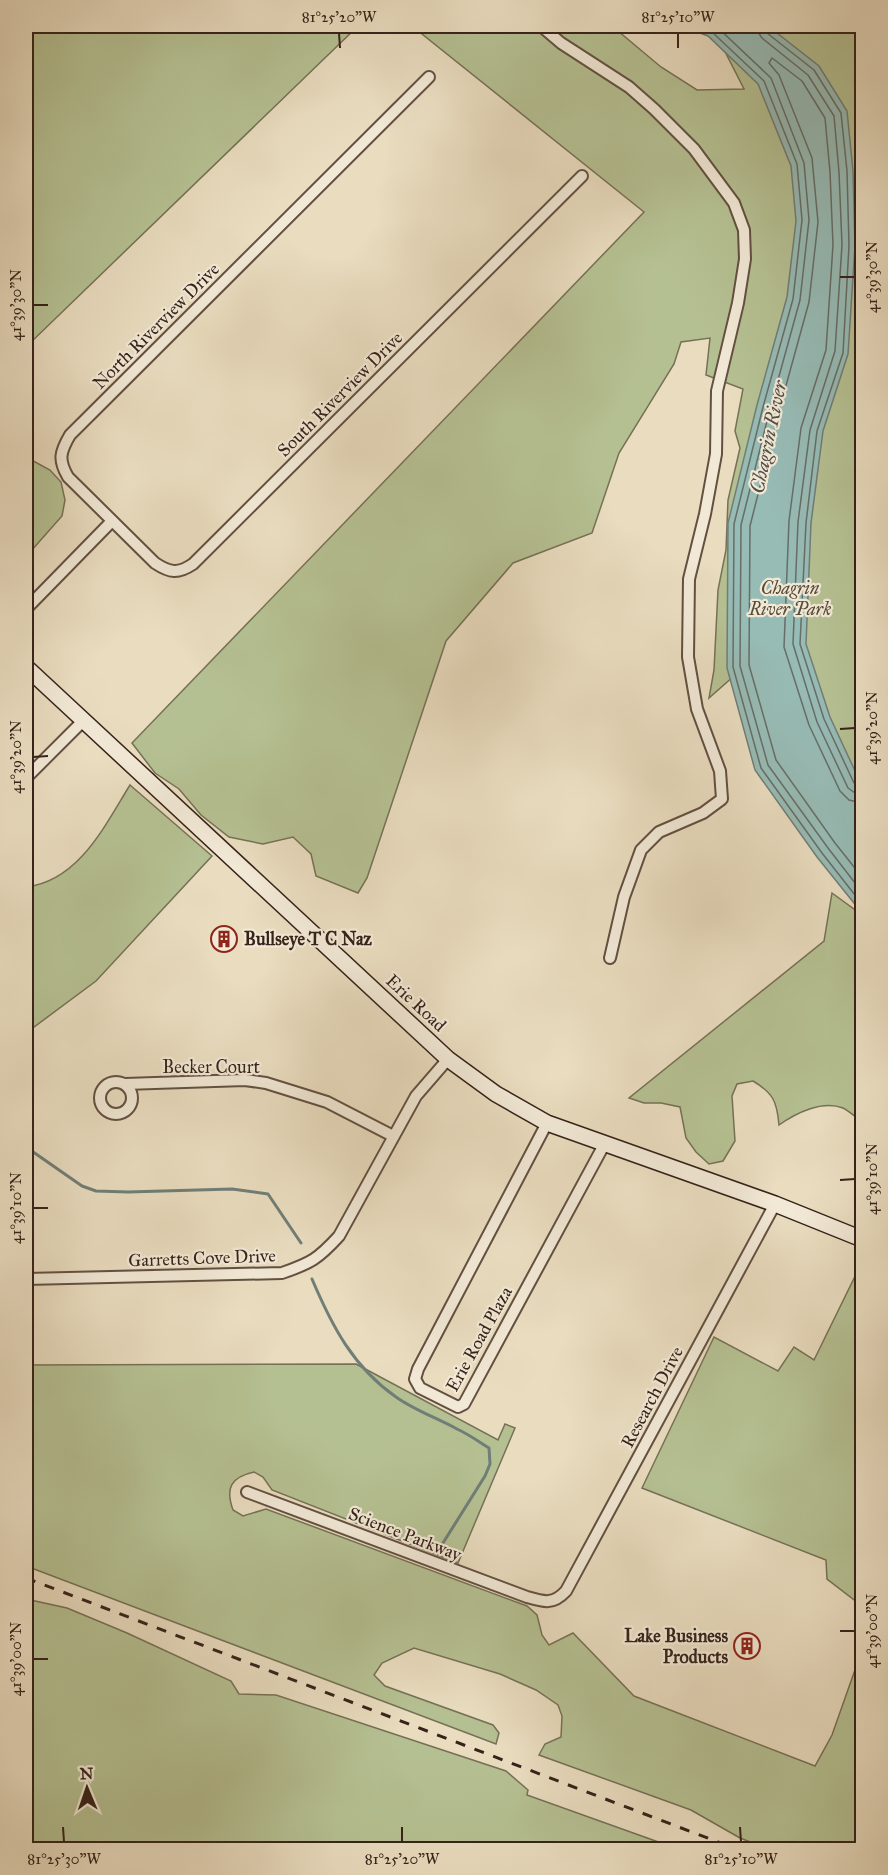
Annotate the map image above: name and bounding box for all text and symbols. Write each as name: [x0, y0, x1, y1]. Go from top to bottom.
text: 81°25'20"W: [302, 8, 377, 26]
text: 81°25'10"W: [641, 8, 715, 26]
text: 41°39'30"N: [863, 241, 881, 313]
street label: North Riverview Drive: [88, 258, 224, 394]
text: 41°39'30"N: [7, 269, 25, 341]
street label: South Riverview Drive: [273, 327, 407, 461]
water label: Chagrin River: [744, 377, 792, 496]
park label: Chagrin River Park: [748, 577, 831, 620]
text: 41°39'20"N: [863, 691, 881, 765]
text: 41°39'20"N: [7, 720, 25, 794]
building icon: Bullseye T C Naz: [209, 924, 239, 954]
place label: Bullseye T C Naz: [244, 928, 373, 951]
street label: Erie Road: [381, 970, 451, 1036]
street label: Becker Court: [162, 1056, 260, 1078]
text: 41°39'10"N: [863, 1143, 881, 1215]
text: 41°39'10"N: [7, 1172, 25, 1244]
street label: Garretts Cove Drive: [128, 1244, 276, 1272]
street label: Erie Road Plaza: [441, 1282, 517, 1395]
street label: Research Drive: [616, 1343, 688, 1451]
street label: Science Parkway: [345, 1502, 465, 1566]
text: 41°39'00"N: [863, 1593, 881, 1668]
text: 41°39'00"N: [7, 1621, 25, 1696]
place label: Lake Business Products: [624, 1625, 728, 1668]
building icon: Lake Business Products: [732, 1631, 762, 1661]
north arrow: [57, 1758, 117, 1818]
text: N: [79, 1764, 94, 1783]
text: 81°25'30"W: [27, 1850, 101, 1868]
text: 81°25'20"W: [365, 1850, 440, 1868]
text: 81°25'10"W: [704, 1850, 778, 1868]

